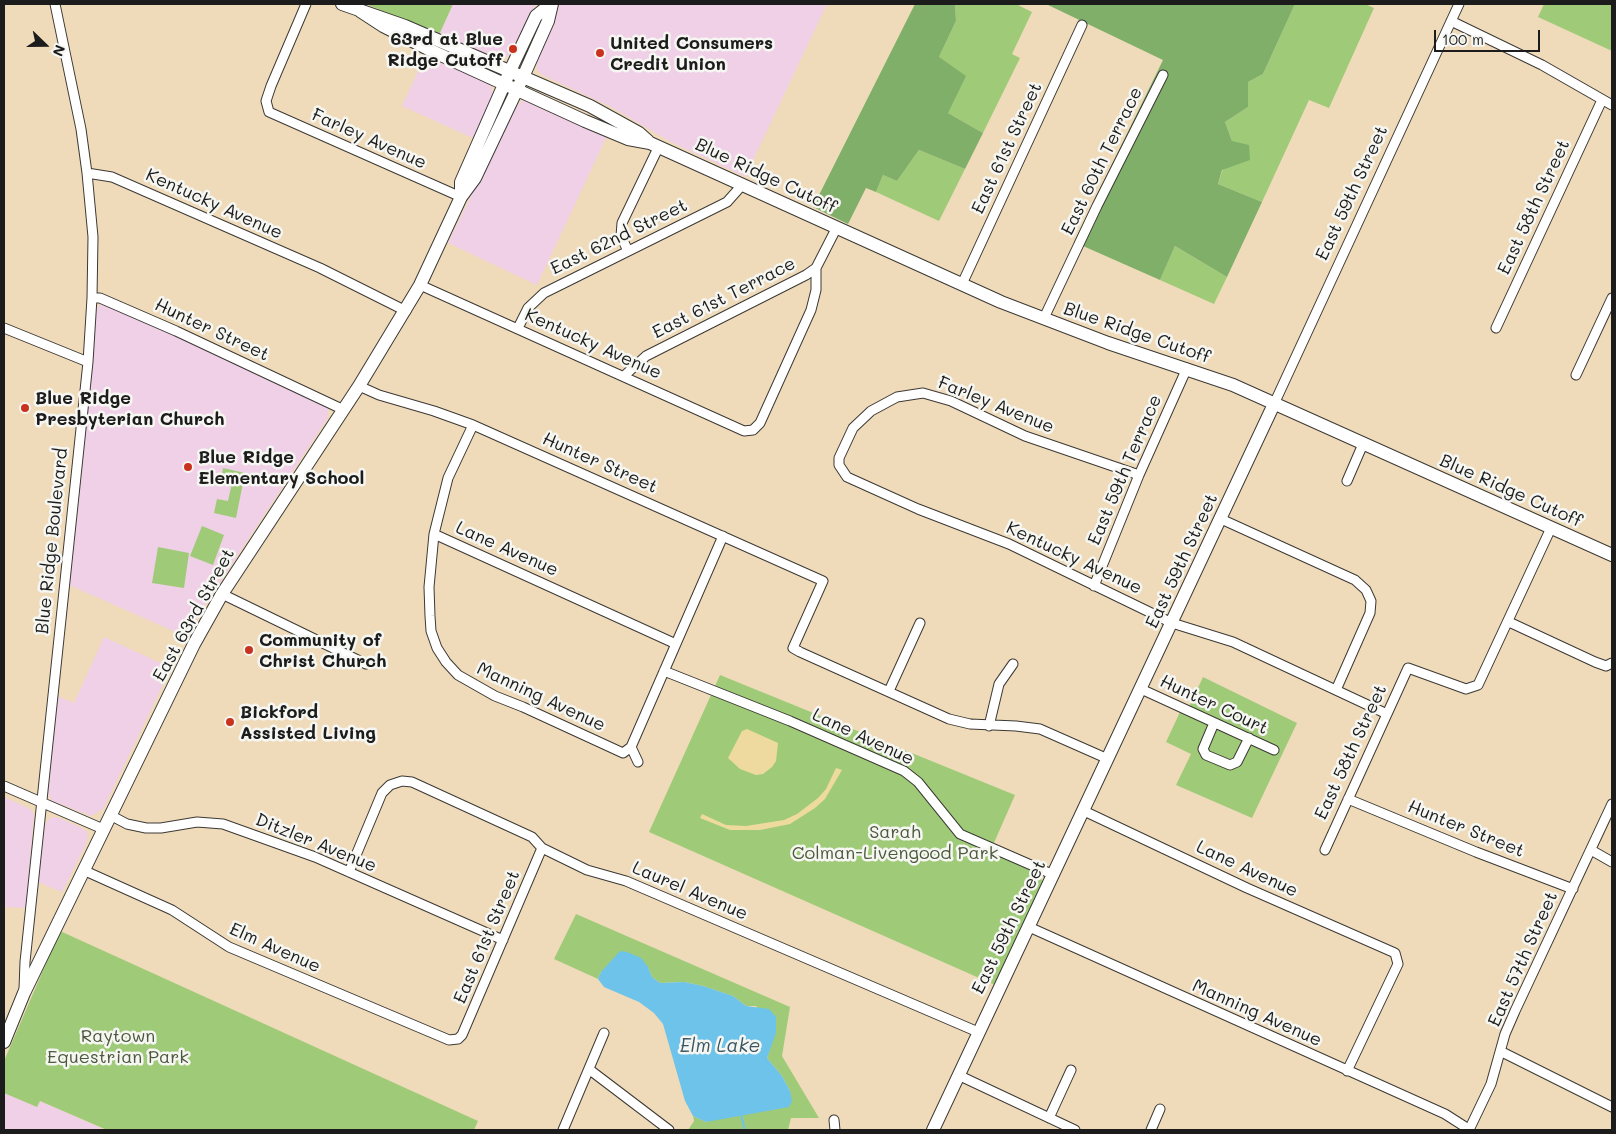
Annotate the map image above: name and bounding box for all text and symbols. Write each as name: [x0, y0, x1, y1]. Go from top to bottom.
north arrow: [20, 20, 70, 70]
scale bar: [1436, 20, 1542, 52]
place label: 63rd at Blue Ridge Cutoff: [387, 28, 503, 70]
text: 100 m: [1442, 29, 1484, 49]
place label: United Consumers Credit Union: [610, 32, 773, 74]
text: N: [49, 42, 70, 59]
marker: 63rd at Blue Ridge Cutoff: [507, 43, 519, 55]
marker: United Consumers Credit Union: [594, 47, 606, 59]
street label: East 61st Street: [967, 79, 1047, 217]
street label: East 60th Terrace: [1057, 83, 1147, 239]
street label: Farley Avenue: [308, 104, 430, 174]
street label: East 59th Street: [1311, 122, 1393, 264]
street label: Blue Ridge Cutoff: [692, 134, 840, 218]
street label: East 58th Street: [1493, 136, 1575, 278]
street label: Kentucky Avenue: [142, 164, 286, 244]
street label: East 62nd Street: [547, 195, 691, 279]
street label: East 61st Terrace: [649, 253, 799, 343]
street label: Hunter Street: [151, 294, 273, 366]
street label: Blue Ridge Cutoff: [1061, 298, 1213, 368]
street label: Kentucky Avenue: [521, 304, 665, 384]
street label: Farley Avenue: [935, 372, 1057, 438]
place label: Blue Ridge Presbyterian Church: [35, 387, 224, 429]
street label: East 59th Terrace: [1084, 392, 1166, 548]
marker: Blue Ridge Presbyterian Church: [19, 402, 31, 414]
street label: Hunter Street: [539, 428, 661, 498]
place label: Blue Ridge Elementary School: [198, 446, 364, 488]
street label: Blue Ridge Boulevard: [31, 447, 73, 635]
street label: Blue Ridge Cutoff: [1436, 450, 1586, 532]
marker: Blue Ridge Elementary School: [182, 461, 194, 473]
street label: East 59th Street: [1141, 490, 1223, 632]
street label: Lane Avenue: [452, 517, 562, 581]
street label: Kentucky Avenue: [1003, 517, 1145, 599]
street label: East 63rd Street: [148, 545, 240, 685]
place label: Community of Christ Church: [259, 629, 387, 672]
marker: Community of Christ Church: [243, 644, 255, 656]
street label: Manning Avenue: [473, 658, 609, 736]
street label: Hunter Court: [1156, 671, 1272, 739]
street label: East 58th Street: [1310, 681, 1392, 823]
place label: Bickford Assisted Living: [240, 701, 376, 744]
street label: Lane Avenue: [809, 704, 917, 770]
marker: Bickford Assisted Living: [224, 716, 236, 728]
street label: Hunter Street: [1405, 796, 1527, 862]
street label: Ditzler Avenue: [252, 809, 380, 877]
park label: Sarah Colman-Livengood Park: [792, 821, 998, 864]
street label: Lane Avenue: [1193, 836, 1301, 902]
street label: Laurel Avenue: [629, 857, 751, 925]
street label: East 59th Street: [967, 857, 1051, 997]
street label: East 61st Street: [449, 867, 525, 1007]
street label: East 57th Street: [1484, 888, 1562, 1030]
street label: Elm Avenue: [226, 918, 324, 978]
street label: Manning Avenue: [1189, 975, 1325, 1051]
park label: Raytown Equestrian Park: [47, 1025, 189, 1068]
water label: Elm Lake: [680, 1035, 760, 1057]

